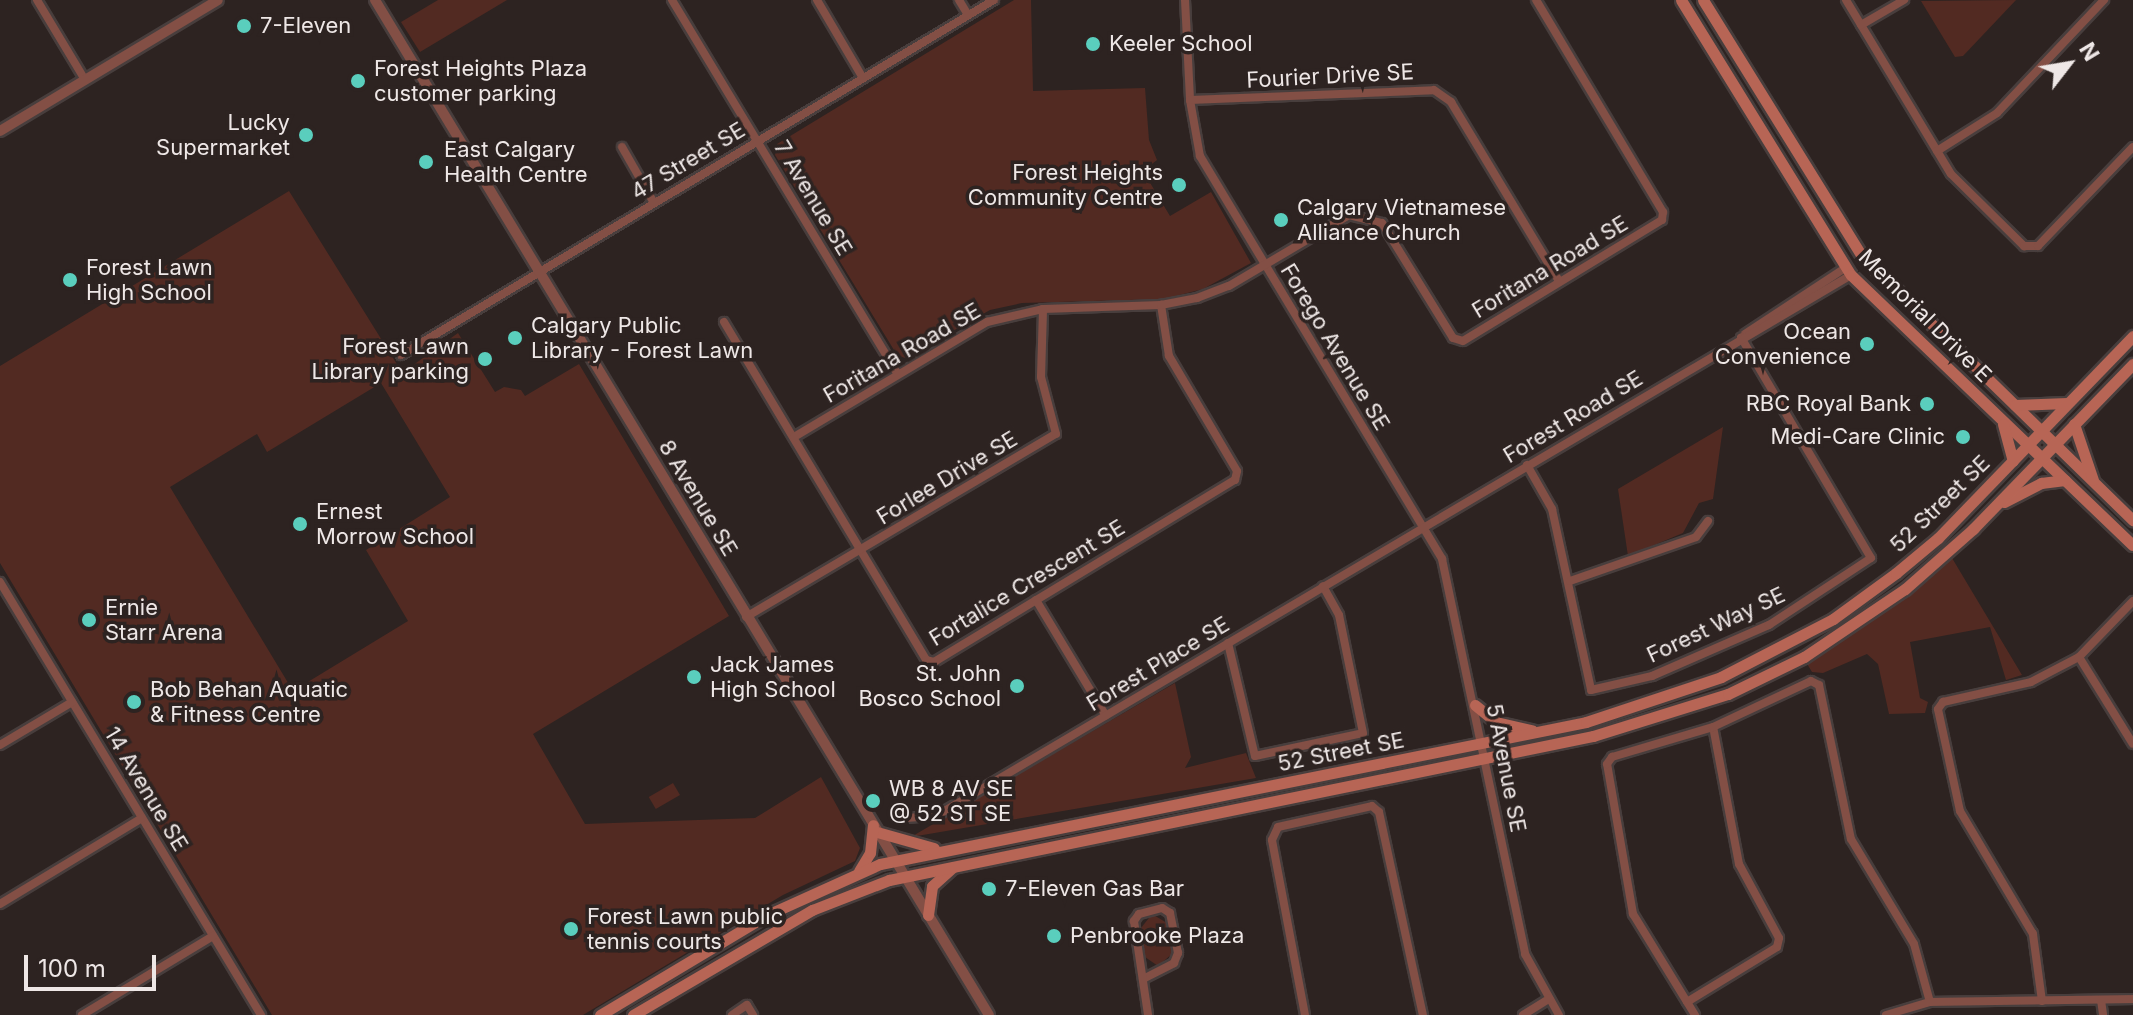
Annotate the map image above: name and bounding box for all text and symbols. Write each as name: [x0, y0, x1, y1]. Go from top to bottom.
place label: 7-Eleven: [260, 13, 351, 39]
marker: 7-Eleven: [235, 17, 253, 35]
north arrow: [2029, 24, 2109, 104]
place label: Keeler School: [1109, 31, 1253, 57]
marker: Keeler School: [1084, 35, 1102, 53]
text: N: [2074, 38, 2105, 66]
place label: Forest Heights Plaza customer parking: [374, 55, 587, 106]
street label: Fourier Drive SE: [1246, 58, 1414, 94]
marker: Forest Heights Plaza customer parking: [349, 72, 367, 90]
place label: Lucky Supermarket: [156, 109, 290, 160]
street label: 47 Street SE: [626, 117, 750, 205]
marker: Lucky Supermarket: [297, 126, 315, 144]
place label: East Calgary Health Centre: [444, 136, 588, 188]
street label: 7 Avenue SE: [768, 136, 858, 260]
marker: East Calgary Health Centre: [415, 151, 437, 173]
place label: Forest Heights Community Centre: [968, 159, 1163, 210]
marker: Forest Heights Community Centre: [1170, 176, 1188, 194]
place label: Calgary Vietnamese Alliance Church: [1297, 194, 1506, 246]
street label: Foritana Road SE: [1467, 210, 1633, 324]
marker: Calgary Vietnamese Alliance Church: [1272, 211, 1290, 229]
street label: Memorial Drive E: [1853, 244, 1997, 388]
place label: Forest Lawn High School: [86, 254, 213, 306]
street label: Forego Avenue SE: [1275, 259, 1395, 435]
marker: Forest Lawn High School: [61, 271, 79, 289]
street label: Foritana Road SE: [819, 297, 985, 409]
place label: Calgary Public Library - Forest Lawn: [531, 312, 753, 364]
place label: Ocean Convenience: [1715, 318, 1851, 370]
marker: Calgary Public Library - Forest Lawn: [506, 329, 524, 347]
place label: Forest Lawn Library parking: [311, 333, 469, 384]
marker: Ocean Convenience: [1858, 335, 1876, 353]
marker: Forest Lawn Library parking: [476, 350, 494, 368]
street label: Forest Road SE: [1499, 365, 1647, 469]
place label: RBC Royal Bank: [1746, 391, 1911, 417]
marker: RBC Royal Bank: [1918, 395, 1936, 413]
place label: Medi-Care Clinic: [1770, 424, 1945, 450]
street label: Forlee Drive SE: [872, 426, 1022, 530]
marker: Medi-Care Clinic: [1952, 426, 1974, 448]
street label: 8 Avenue SE: [653, 435, 743, 561]
street label: 52 Street SE: [1885, 450, 1995, 558]
place label: Ernest Morrow School: [316, 498, 474, 550]
street label: Fortalice Crescent SE: [924, 514, 1130, 652]
marker: Ernest Morrow School: [291, 515, 309, 533]
street label: Forest Way SE: [1643, 581, 1789, 669]
place label: Ernie Starr Arena: [105, 594, 223, 646]
marker: Ernie Starr Arena: [80, 611, 98, 629]
street label: Forest Place SE: [1082, 611, 1234, 717]
place label: Jack James High School: [710, 651, 836, 702]
place label: St. John Bosco School: [858, 660, 1001, 712]
marker: Jack James High School: [685, 668, 703, 686]
place label: Bob Behan Aquatic & Fitness Centre: [150, 676, 348, 728]
marker: St. John Bosco School: [1008, 677, 1026, 695]
marker: Bob Behan Aquatic & Fitness Centre: [125, 693, 143, 711]
street label: 5 Avenue SE: [1481, 701, 1531, 835]
street label: 14 Avenue SE: [99, 722, 193, 856]
street label: 52 Street SE: [1275, 727, 1407, 777]
place label: WB 8 AV SE @ 52 ST SE: [889, 775, 1013, 826]
marker: WB 8 AV SE @ 52 ST SE: [864, 792, 882, 810]
place label: 7-Eleven Gas Bar: [1005, 876, 1184, 902]
marker: 7-Eleven Gas Bar: [980, 880, 998, 898]
place label: Forest Lawn public tennis courts: [587, 903, 783, 954]
marker: Forest Lawn public tennis courts: [562, 920, 580, 938]
place label: Penbrooke Plaza: [1070, 923, 1244, 949]
marker: Penbrooke Plaza: [1045, 927, 1063, 945]
scale bar: [28, 939, 160, 989]
text: 100 m: [38, 954, 106, 983]

